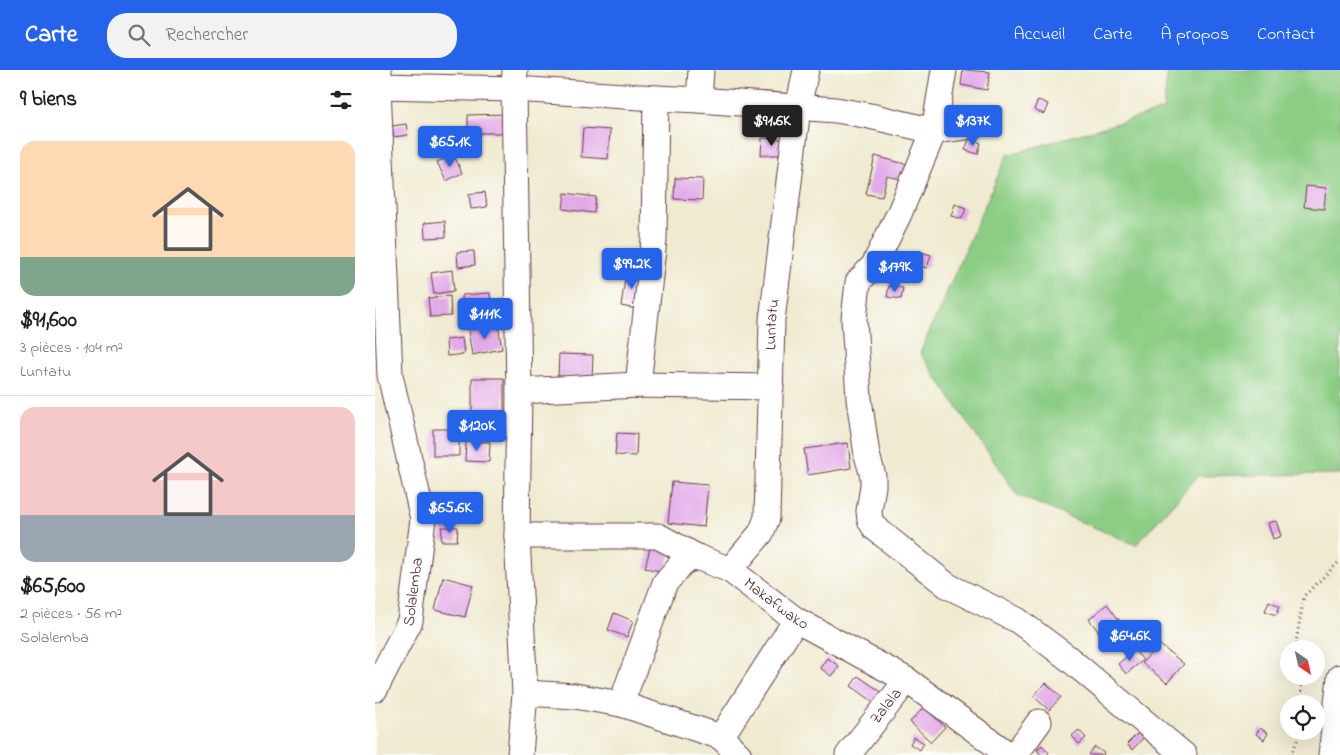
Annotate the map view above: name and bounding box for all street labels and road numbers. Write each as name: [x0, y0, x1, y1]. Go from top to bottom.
street label: Luntatu: [759, 297, 786, 351]
street label: Solalemba: [397, 556, 430, 627]
street label: Makafwako: [738, 572, 813, 636]
street label: Zalala: [864, 683, 908, 730]

